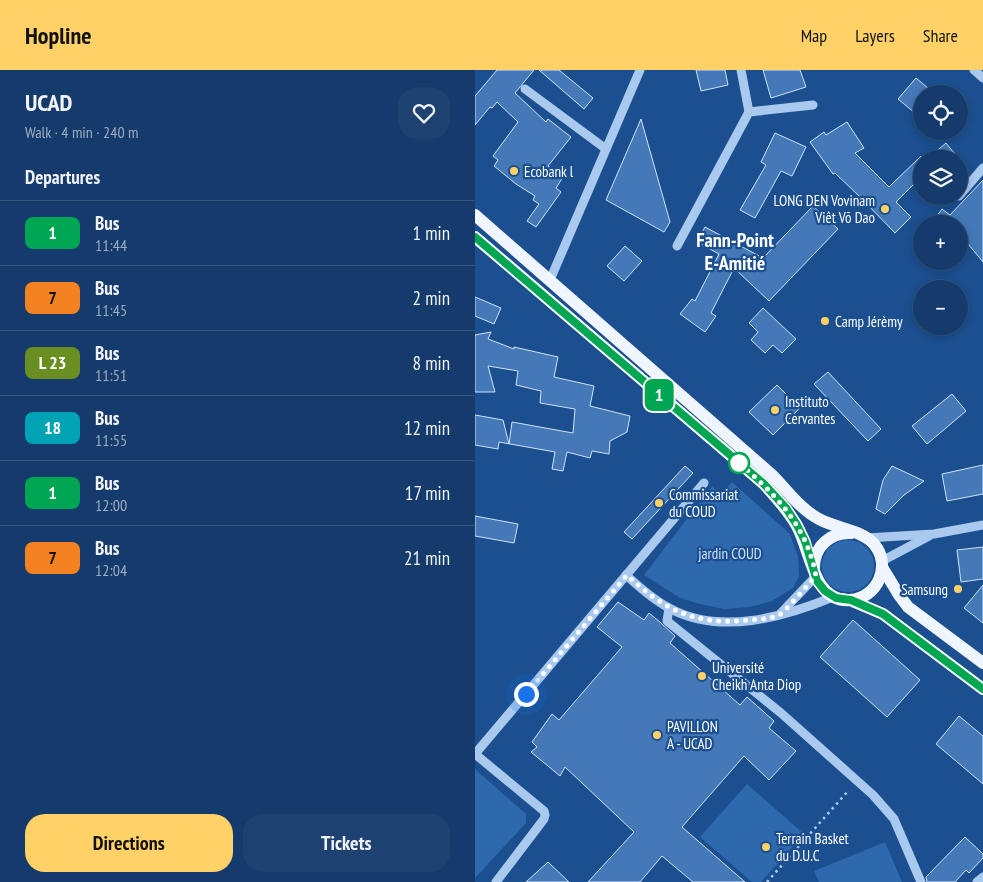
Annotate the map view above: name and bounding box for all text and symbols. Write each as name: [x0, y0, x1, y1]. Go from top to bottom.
text: Hopline: [25, 20, 91, 51]
text: Map: [801, 24, 827, 47]
text: Layers: [855, 24, 895, 47]
text: Share: [923, 24, 958, 47]
map controls: [913, 85, 968, 335]
button: locate: [913, 85, 968, 140]
text: UCAD: [25, 87, 72, 118]
button: heart: [398, 87, 450, 139]
text: Walk · 4 min · 240 m: [25, 122, 138, 142]
button: layers: [913, 150, 968, 205]
place label: Ecobank l: [524, 162, 574, 181]
text: Departures: [25, 165, 100, 189]
marker: Ecobank l: [508, 165, 520, 177]
place label: LONG DEN Vovinam Viêt Võ Dao: [774, 191, 875, 227]
marker: LONG DEN Vovinam Viêt Võ Dao: [879, 203, 891, 215]
text: Bus: [95, 211, 119, 235]
button: +: [913, 215, 968, 270]
text: 1: [48, 221, 57, 244]
text: 1 min: [413, 221, 450, 245]
district label: Fann-Point E-Amitié: [696, 227, 774, 276]
text: 11:44: [95, 235, 127, 255]
text: Bus: [95, 276, 119, 300]
button: −: [913, 280, 968, 335]
text: 7: [48, 286, 57, 309]
text: 2 min: [413, 286, 450, 310]
text: 11:45: [95, 300, 127, 320]
place label: Camp Jérèmy: [835, 312, 903, 331]
marker: Camp Jérèmy: [819, 315, 831, 327]
text: Bus: [95, 341, 119, 365]
text: L 23: [39, 351, 66, 374]
text: 8 min: [413, 351, 450, 375]
text: 11:51: [95, 365, 127, 385]
line badge: 1: [643, 379, 675, 411]
text: 1: [655, 383, 663, 406]
place label: Instituto Cervantes: [785, 392, 835, 428]
marker: Instituto Cervantes: [769, 404, 781, 416]
text: Bus: [95, 406, 119, 430]
text: 18: [44, 416, 61, 439]
text: 12 min: [404, 416, 450, 440]
text: 11:55: [95, 430, 127, 450]
unlabelled marker: [728, 452, 750, 474]
text: Bus: [95, 471, 119, 495]
text: 1: [48, 481, 57, 504]
text: 17 min: [405, 481, 450, 505]
place label: Commissariat du COUD: [669, 485, 738, 521]
text: 12:00: [95, 495, 127, 515]
marker: Commissariat du COUD: [653, 497, 665, 509]
text: Bus: [95, 536, 119, 560]
park label: jardin COUD: [698, 544, 762, 563]
text: 7: [48, 546, 57, 569]
text: 21 min: [404, 546, 450, 570]
text: 12:04: [95, 560, 127, 580]
place label: Samsung: [901, 580, 948, 599]
marker: Samsung: [952, 583, 964, 595]
place label: Université Cheikh Anta Diop: [712, 658, 801, 694]
marker: Université Cheikh Anta Diop: [696, 670, 708, 682]
your location: [514, 682, 539, 707]
place label: PAVILLON A - UCAD: [667, 717, 718, 753]
marker: PAVILLON A - UCAD: [651, 729, 663, 741]
button: Directions: [25, 814, 233, 872]
button: Tickets: [243, 814, 450, 872]
place label: Terrain Basket du D.U.C: [776, 829, 849, 865]
marker: Terrain Basket du D.U.C: [760, 841, 772, 853]

